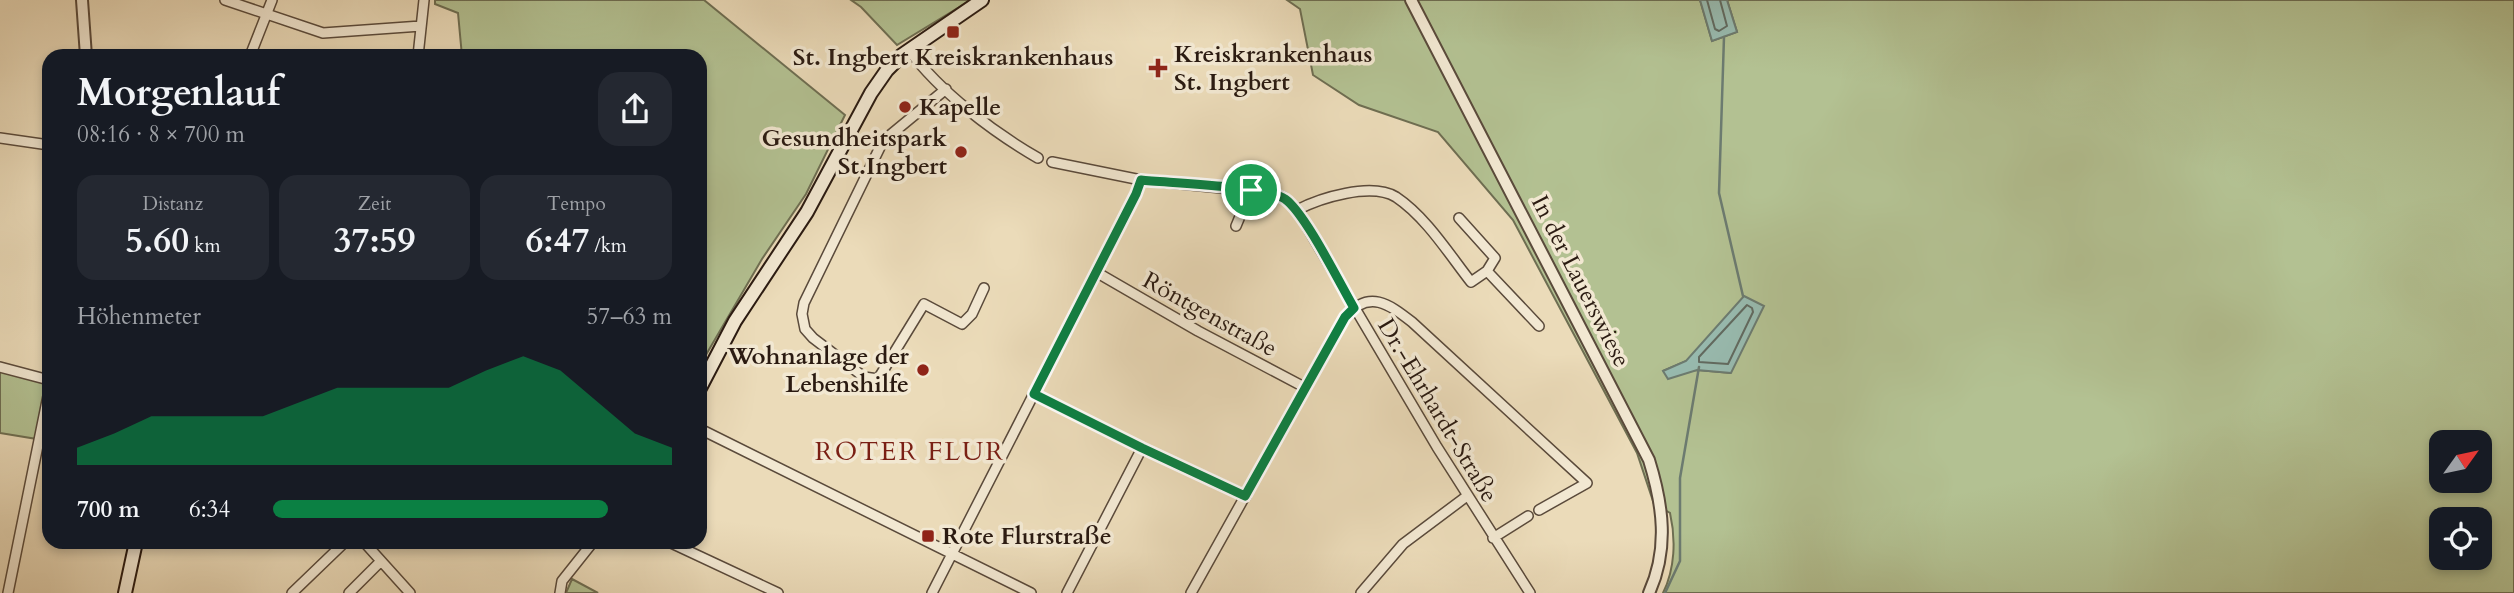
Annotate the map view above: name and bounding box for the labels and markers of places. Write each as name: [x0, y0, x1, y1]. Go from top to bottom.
marker: St. Ingbert Kreiskrankenhaus: [945, 24, 961, 40]
place label: Kreiskrankenhaus St. Ingbert: [1174, 38, 1372, 99]
place label: St. Ingbert Kreiskrankenhaus: [793, 41, 1113, 74]
marker: Kreiskrankenhaus St. Ingbert: [1148, 58, 1168, 78]
place label: Kapelle: [919, 91, 1001, 124]
marker: Kapelle: [897, 99, 913, 115]
place label: Gesundheitspark St.Ingbert: [762, 122, 948, 183]
marker: Gesundheitspark St.Ingbert: [953, 144, 969, 160]
pin: [1221, 160, 1281, 220]
place label: Wohnanlage der Lebenshilfe: [726, 340, 909, 401]
marker: Wohnanlage der Lebenshilfe: [915, 362, 931, 378]
place label: Rote Flurstraße: [942, 520, 1112, 553]
marker: Rote Flurstraße: [920, 528, 936, 544]

